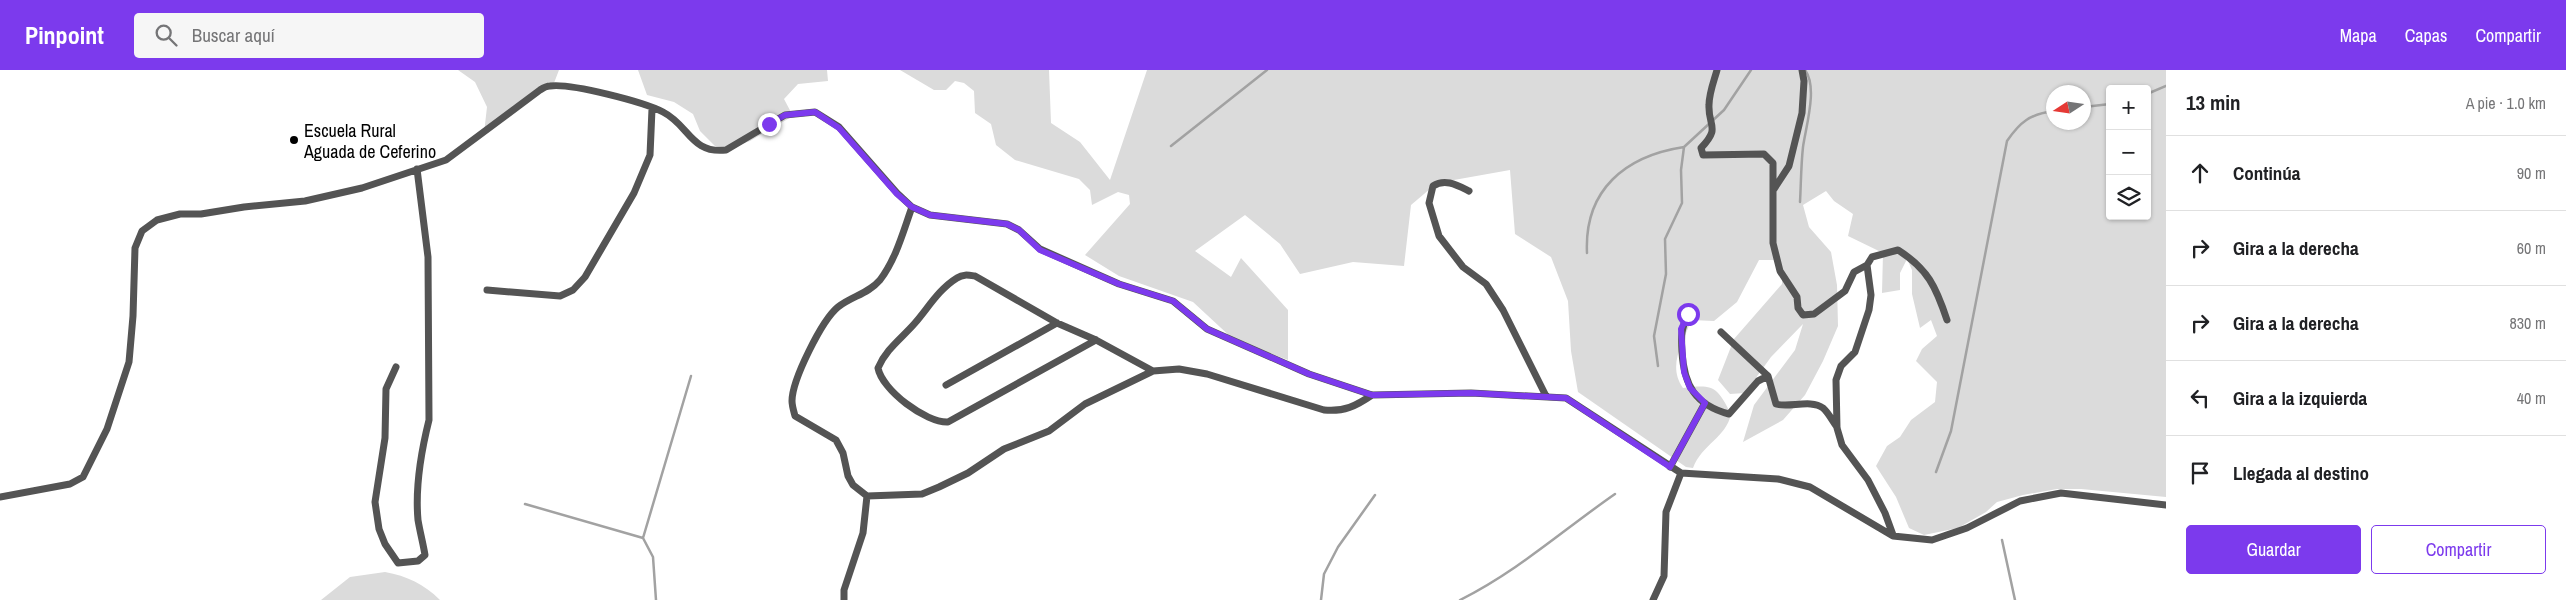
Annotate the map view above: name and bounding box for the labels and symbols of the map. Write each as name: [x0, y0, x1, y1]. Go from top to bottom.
north arrow: [2046, 85, 2091, 130]
route end: [758, 113, 781, 136]
place label: Escuela Rural Aguada de Ceferino: [303, 118, 436, 164]
marker: Escuela Rural Aguada de Ceferino: [288, 134, 300, 146]
route start: [1677, 303, 1700, 326]

